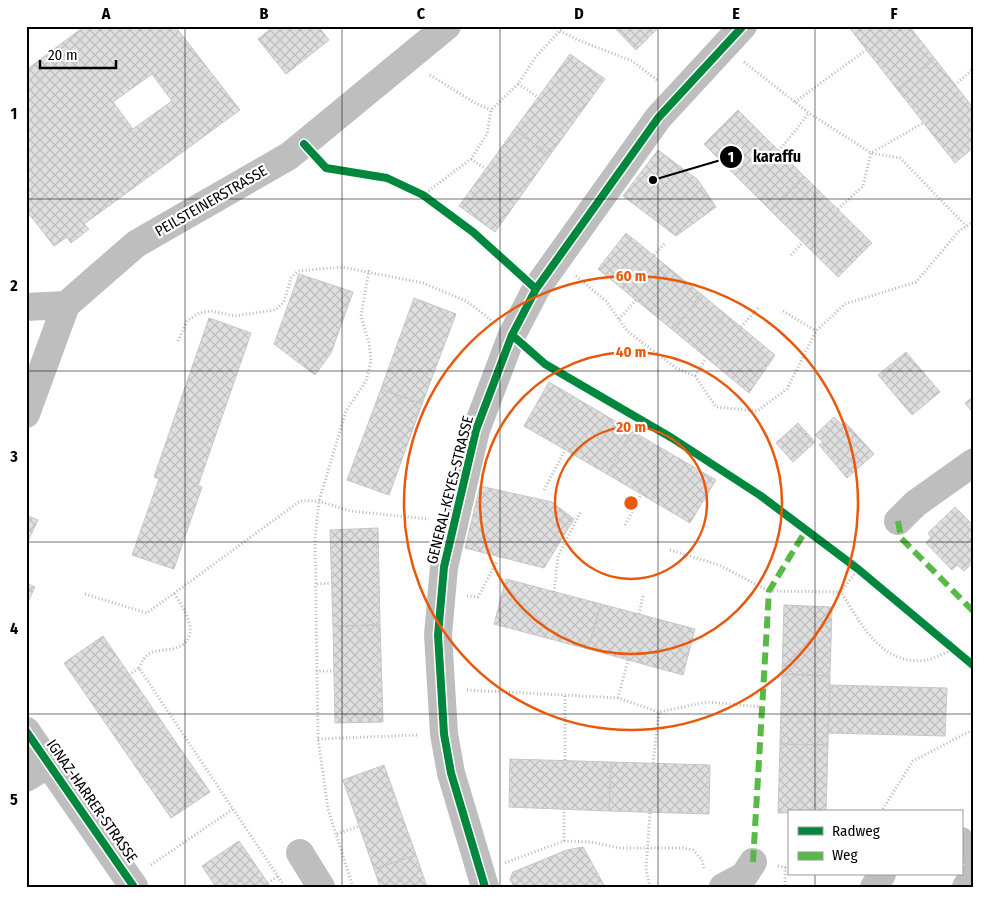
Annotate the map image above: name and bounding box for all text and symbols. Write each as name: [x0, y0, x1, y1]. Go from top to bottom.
text: A: [101, 4, 111, 23]
text: B: [260, 4, 269, 23]
text: C: [417, 4, 426, 23]
text: D: [574, 4, 584, 23]
text: E: [732, 4, 740, 23]
text: F: [890, 4, 898, 23]
scale bar: [40, 38, 116, 70]
text: 20 m: [48, 46, 78, 64]
text: 1: [11, 104, 17, 123]
callout: karaffu: [718, 141, 811, 172]
text: karaffu: [753, 147, 801, 166]
text: 1: [728, 148, 734, 166]
street label: PEILSTEINERSTRASSE: [152, 162, 270, 240]
text: 60 m: [616, 267, 646, 285]
text: 2: [9, 276, 18, 295]
text: 40 m: [616, 343, 646, 361]
street label: GENERAL-KEYES-STRASSE: [423, 414, 477, 566]
text: 20 m: [615, 418, 646, 436]
text: 3: [9, 447, 18, 466]
centre of rings: [622, 494, 640, 512]
text: 4: [10, 619, 18, 638]
street label: IGNAZ-HARRER-STRASSE: [43, 736, 141, 866]
text: 5: [10, 790, 18, 809]
legend: [788, 810, 962, 876]
text: Radweg: [832, 822, 880, 840]
text: Weg: [832, 846, 858, 864]

